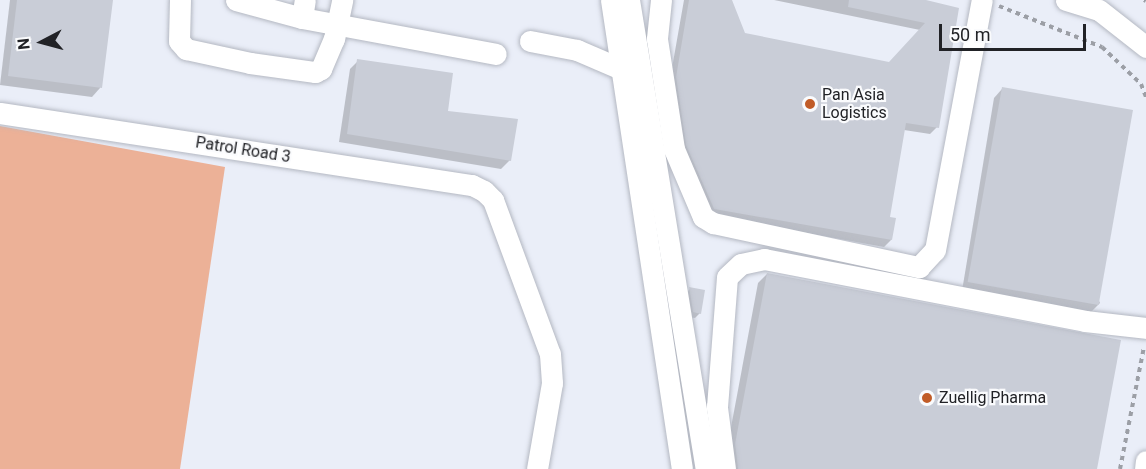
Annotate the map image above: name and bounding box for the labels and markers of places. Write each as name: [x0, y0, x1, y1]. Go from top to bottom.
place label: Pan Asia Logistics: [822, 85, 887, 123]
marker: Pan Asia Logistics: [803, 97, 817, 111]
place label: Zuellig Pharma: [939, 388, 1046, 408]
marker: Zuellig Pharma: [920, 391, 934, 405]

